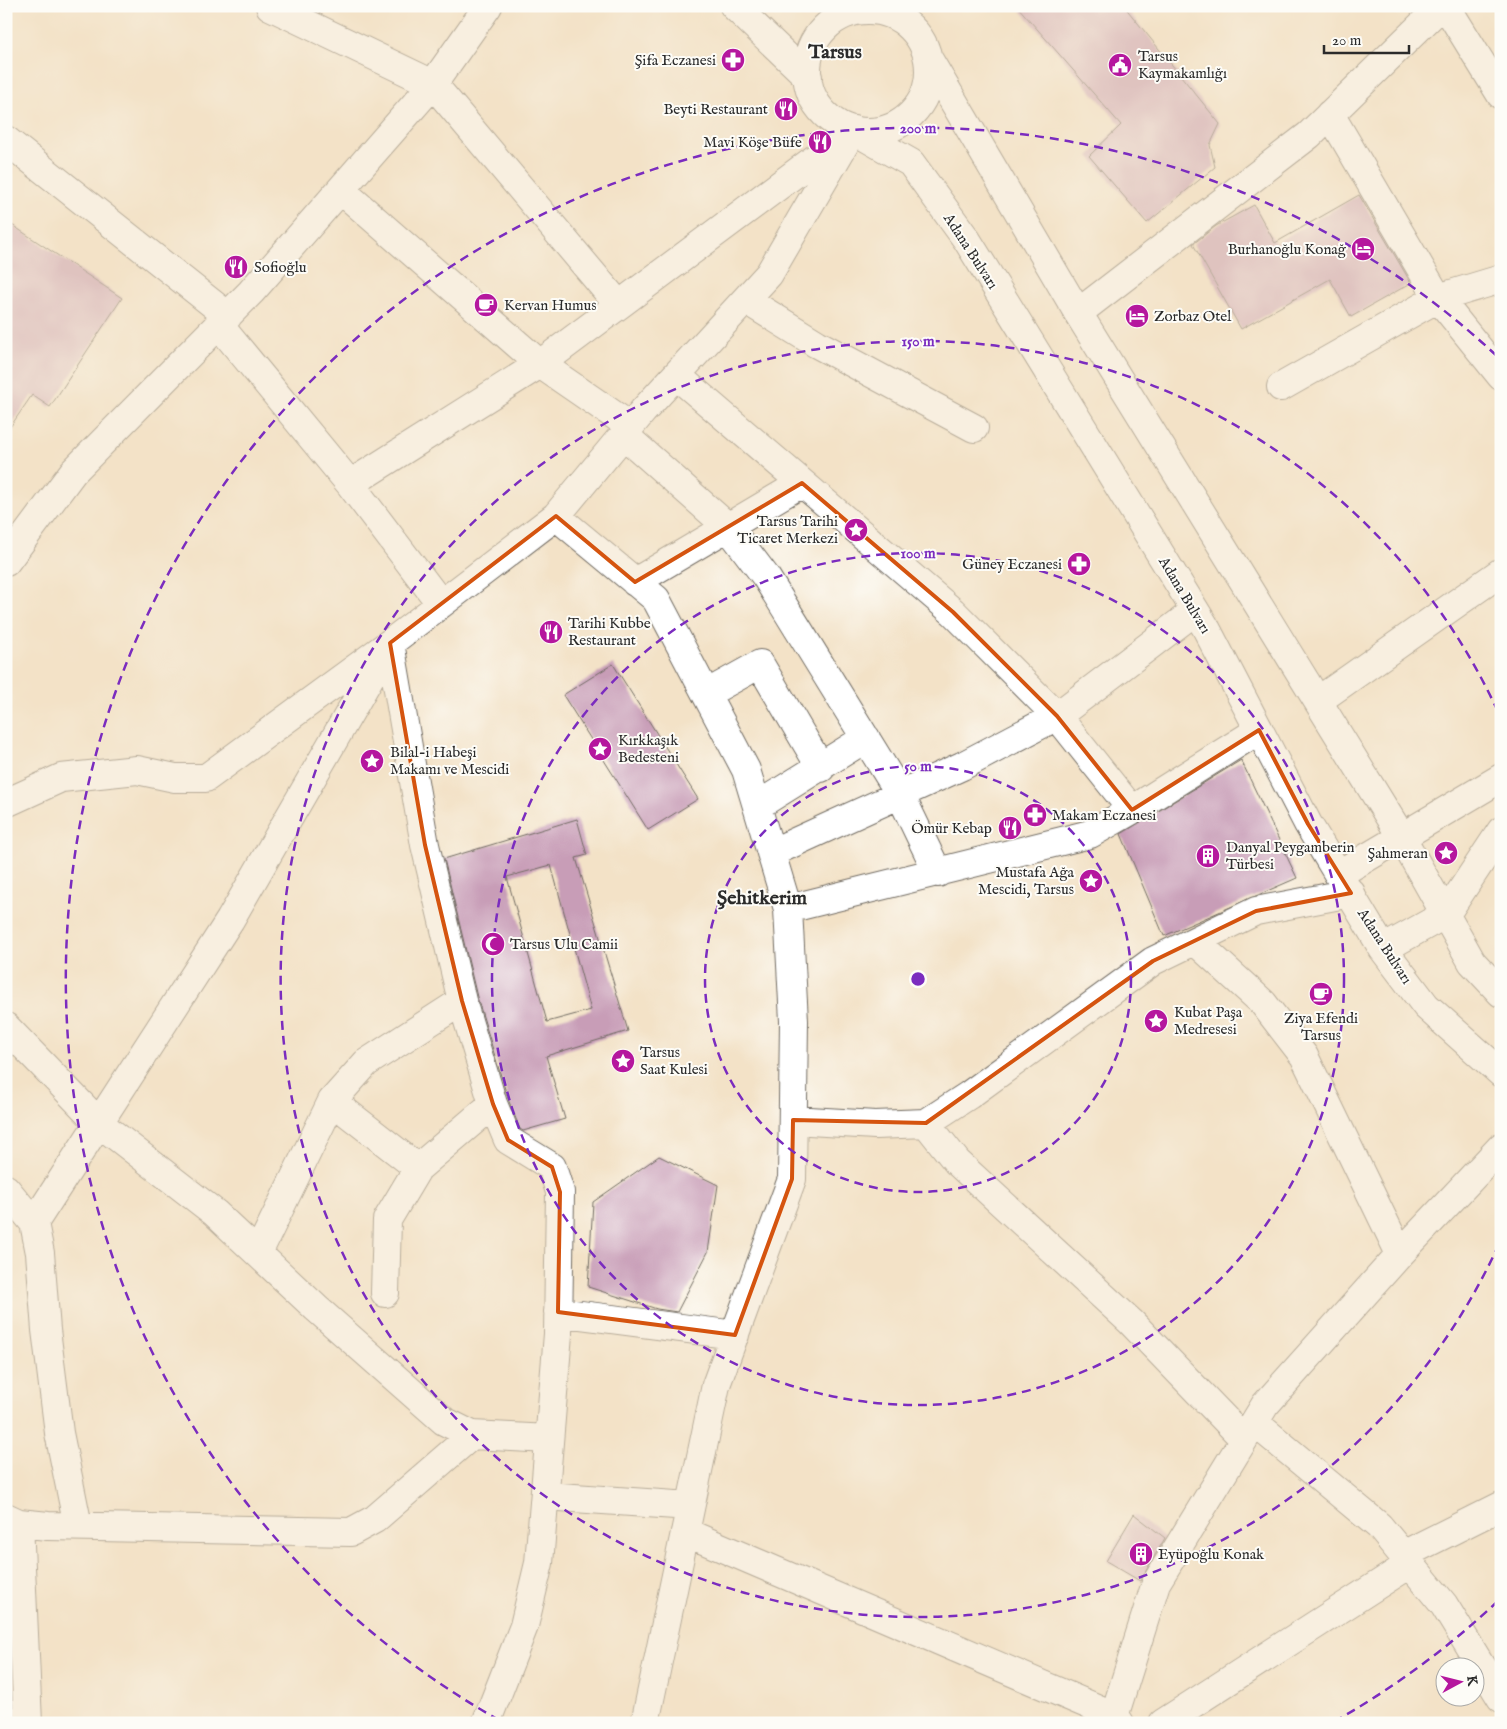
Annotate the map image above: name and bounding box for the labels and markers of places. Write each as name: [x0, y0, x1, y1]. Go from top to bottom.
pharmacy icon: Şifa Eczanesi: [720, 47, 746, 73]
place label: Tarsus Kaymakamlığı: [1138, 47, 1227, 83]
place label: Şifa Eczanesi: [635, 51, 716, 70]
public building icon: Tarsus Kaymakamlığı: [1107, 52, 1133, 78]
restaurant icon: Beyti Restaurant: [773, 96, 799, 122]
place label: Beyti Restaurant: [663, 100, 768, 119]
restaurant icon: Mavi Köşe Büfe: [807, 129, 833, 155]
place label: Mavi Köşe Büfe: [703, 133, 802, 152]
hotel icon: Burhanoğlu Konağ: [1350, 236, 1376, 262]
place label: Burhanoğlu Konağ: [1228, 240, 1347, 259]
restaurant icon: Sofioğlu: [223, 254, 249, 280]
place label: Sofioğlu: [254, 258, 307, 277]
cafe icon: Kervan Humus: [473, 292, 499, 318]
place label: Kervan Humus: [504, 296, 597, 315]
hotel icon: Zorbaz Otel: [1124, 303, 1150, 329]
place label: Zorbaz Otel: [1154, 307, 1232, 326]
place label: Tarsus Tarihi Ticaret Merkezi: [737, 512, 838, 548]
place icon: Tarsus Tarihi Ticaret Merkezi: [843, 517, 869, 543]
pharmacy icon: Güney Eczanesi: [1066, 551, 1092, 577]
place label: Güney Eczanesi: [962, 555, 1062, 574]
place label: Tarihi Kubbe Restaurant: [568, 614, 651, 650]
restaurant icon: Tarihi Kubbe Restaurant: [538, 619, 564, 645]
place label: Kırkkaşık Bedesteni: [618, 731, 679, 767]
place icon: Kırkkaşık Bedesteni: [587, 736, 613, 762]
place label: Bilal-i Habeşi Makamı ve Mescidi: [390, 743, 509, 779]
place icon: Bilal-i Habeşi Makamı ve Mescidi: [359, 748, 385, 774]
pharmacy icon: Makam Eczanesi: [1022, 802, 1048, 828]
place label: Makam Eczanesi: [1052, 806, 1156, 825]
restaurant icon: Ömür Kebap: [997, 815, 1023, 841]
place label: Ömür Kebap: [911, 819, 992, 838]
place label: Danyal Peygamberin Türbesi: [1226, 838, 1355, 874]
place icon: Şahmeran: [1433, 840, 1459, 866]
building icon: Danyal Peygamberin Türbesi: [1195, 843, 1221, 869]
place label: Şahmeran: [1367, 844, 1428, 863]
place label: Mustafa Ağa Mescidi, Tarsus: [978, 863, 1075, 899]
place icon: Mustafa Ağa Mescidi, Tarsus: [1078, 868, 1104, 894]
mosque icon: Tarsus Ulu Camii: [480, 931, 506, 957]
place label: Tarsus Ulu Camii: [510, 935, 618, 954]
centre of rings: [909, 970, 927, 988]
cafe icon: Ziya Efendi Tarsus: [1308, 981, 1334, 1007]
place label: Kubat Paşa Medresesi: [1174, 1003, 1243, 1039]
place icon: Kubat Paşa Medresesi: [1143, 1008, 1169, 1034]
place label: Ziya Efendi Tarsus: [1284, 1009, 1358, 1045]
place label: Tarsus Saat Kulesi: [640, 1043, 708, 1079]
place icon: Tarsus Saat Kulesi: [610, 1048, 636, 1074]
building icon: Eyüpoğlu Konak: [1128, 1541, 1154, 1567]
place label: Eyüpoğlu Konak: [1158, 1545, 1265, 1564]

